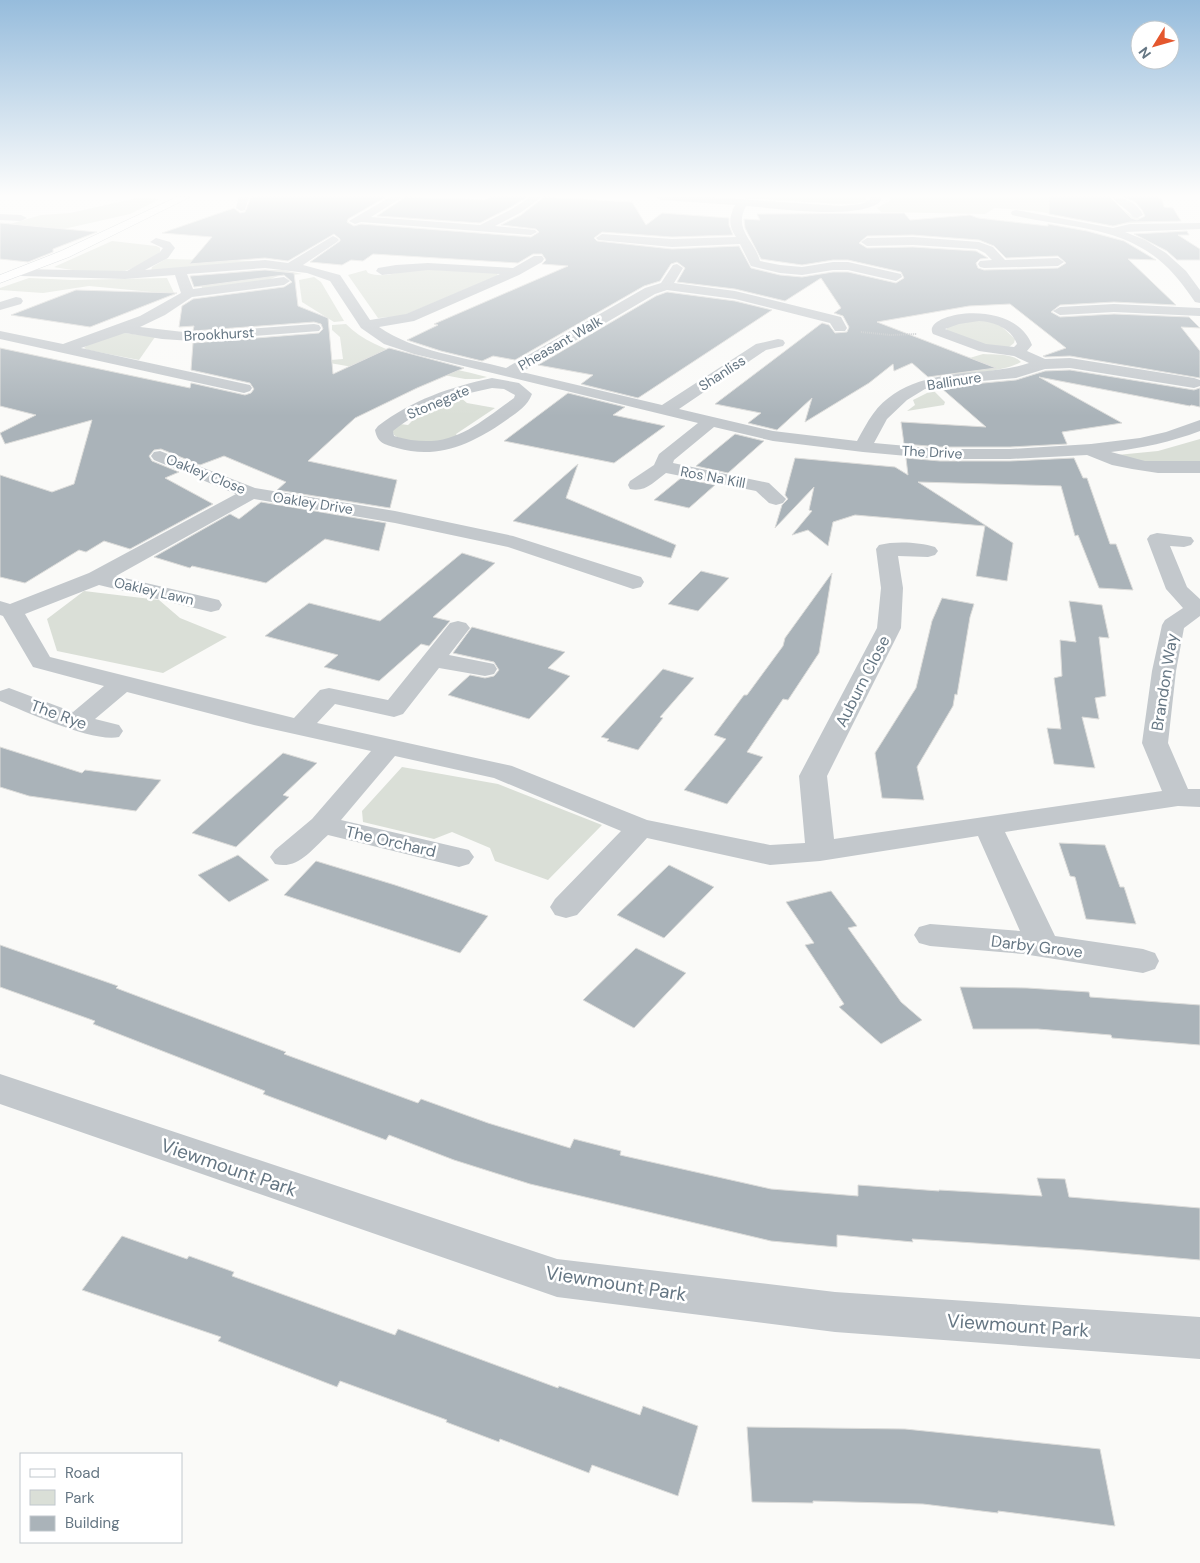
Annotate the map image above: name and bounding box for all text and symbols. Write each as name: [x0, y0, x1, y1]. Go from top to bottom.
north arrow: [1130, 20, 1180, 70]
text: N: [1134, 43, 1155, 62]
street label: Pheasant Walk: [515, 312, 605, 374]
street label: Brookhurst: [183, 323, 255, 345]
street label: Shanliss: [695, 351, 749, 395]
street label: Ballinure: [926, 368, 982, 394]
street label: Stonegate: [404, 381, 472, 423]
street label: The Drive: [901, 441, 963, 463]
street label: Oakley Close: [164, 450, 248, 498]
street label: Ros Na Kill: [679, 462, 747, 492]
street label: Oakley Drive: [272, 488, 354, 518]
street label: Oakley Lawn: [112, 573, 196, 609]
street label: Auburn Close: [830, 632, 894, 730]
street label: Brandon Way: [1146, 632, 1183, 732]
street label: The Rye: [28, 695, 90, 734]
street label: The Orchard: [344, 821, 438, 862]
street label: Darby Grove: [990, 930, 1084, 963]
street label: Viewmount Park: [158, 1133, 301, 1203]
street label: Viewmount Park: [544, 1260, 689, 1307]
street label: Viewmount Park: [946, 1308, 1090, 1343]
legend: [20, 1453, 182, 1543]
text: Road: [65, 1463, 100, 1483]
text: Park: [65, 1488, 95, 1508]
text: Building: [65, 1513, 120, 1533]

